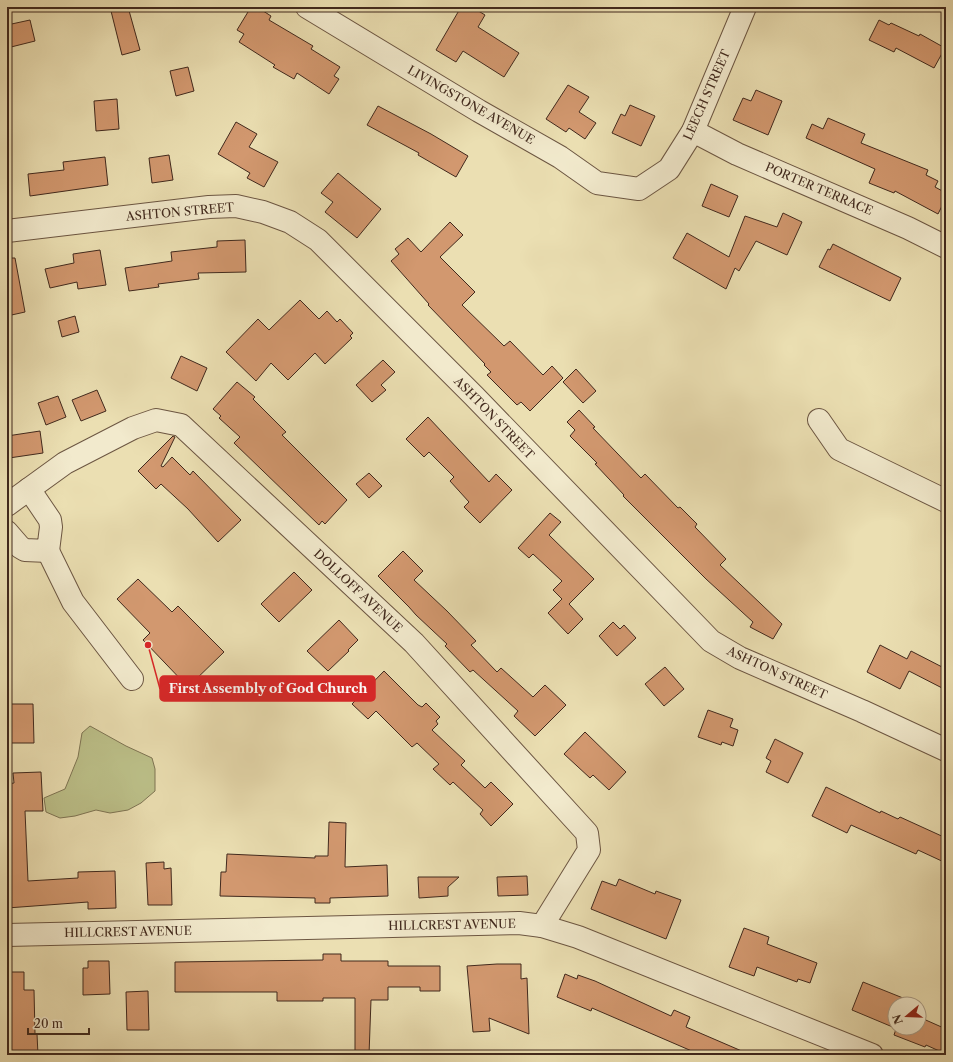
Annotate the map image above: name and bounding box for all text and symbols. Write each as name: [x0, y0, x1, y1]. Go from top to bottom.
street label: LEECH STREET: [680, 47, 733, 142]
street label: LIVINGSTONE AVENUE: [405, 62, 537, 147]
street label: PORTER TERRACE: [763, 159, 875, 218]
street label: ASHTON STREET: [124, 199, 235, 224]
street label: ASHTON STREET: [450, 373, 538, 462]
street label: DOLLOFF AVENUE: [311, 546, 406, 635]
street label: ASHTON STREET: [724, 642, 830, 702]
callout: First Assembly of God Church: [160, 676, 375, 701]
text: First Assembly of God Church: [169, 680, 367, 696]
street label: HILLCREST AVENUE: [388, 916, 516, 933]
street label: HILLCREST AVENUE: [64, 923, 192, 940]
north arrow: [887, 996, 927, 1036]
scale bar: [28, 1010, 89, 1036]
text: N: [889, 1012, 906, 1026]
text: 20 m: [34, 1016, 63, 1031]

